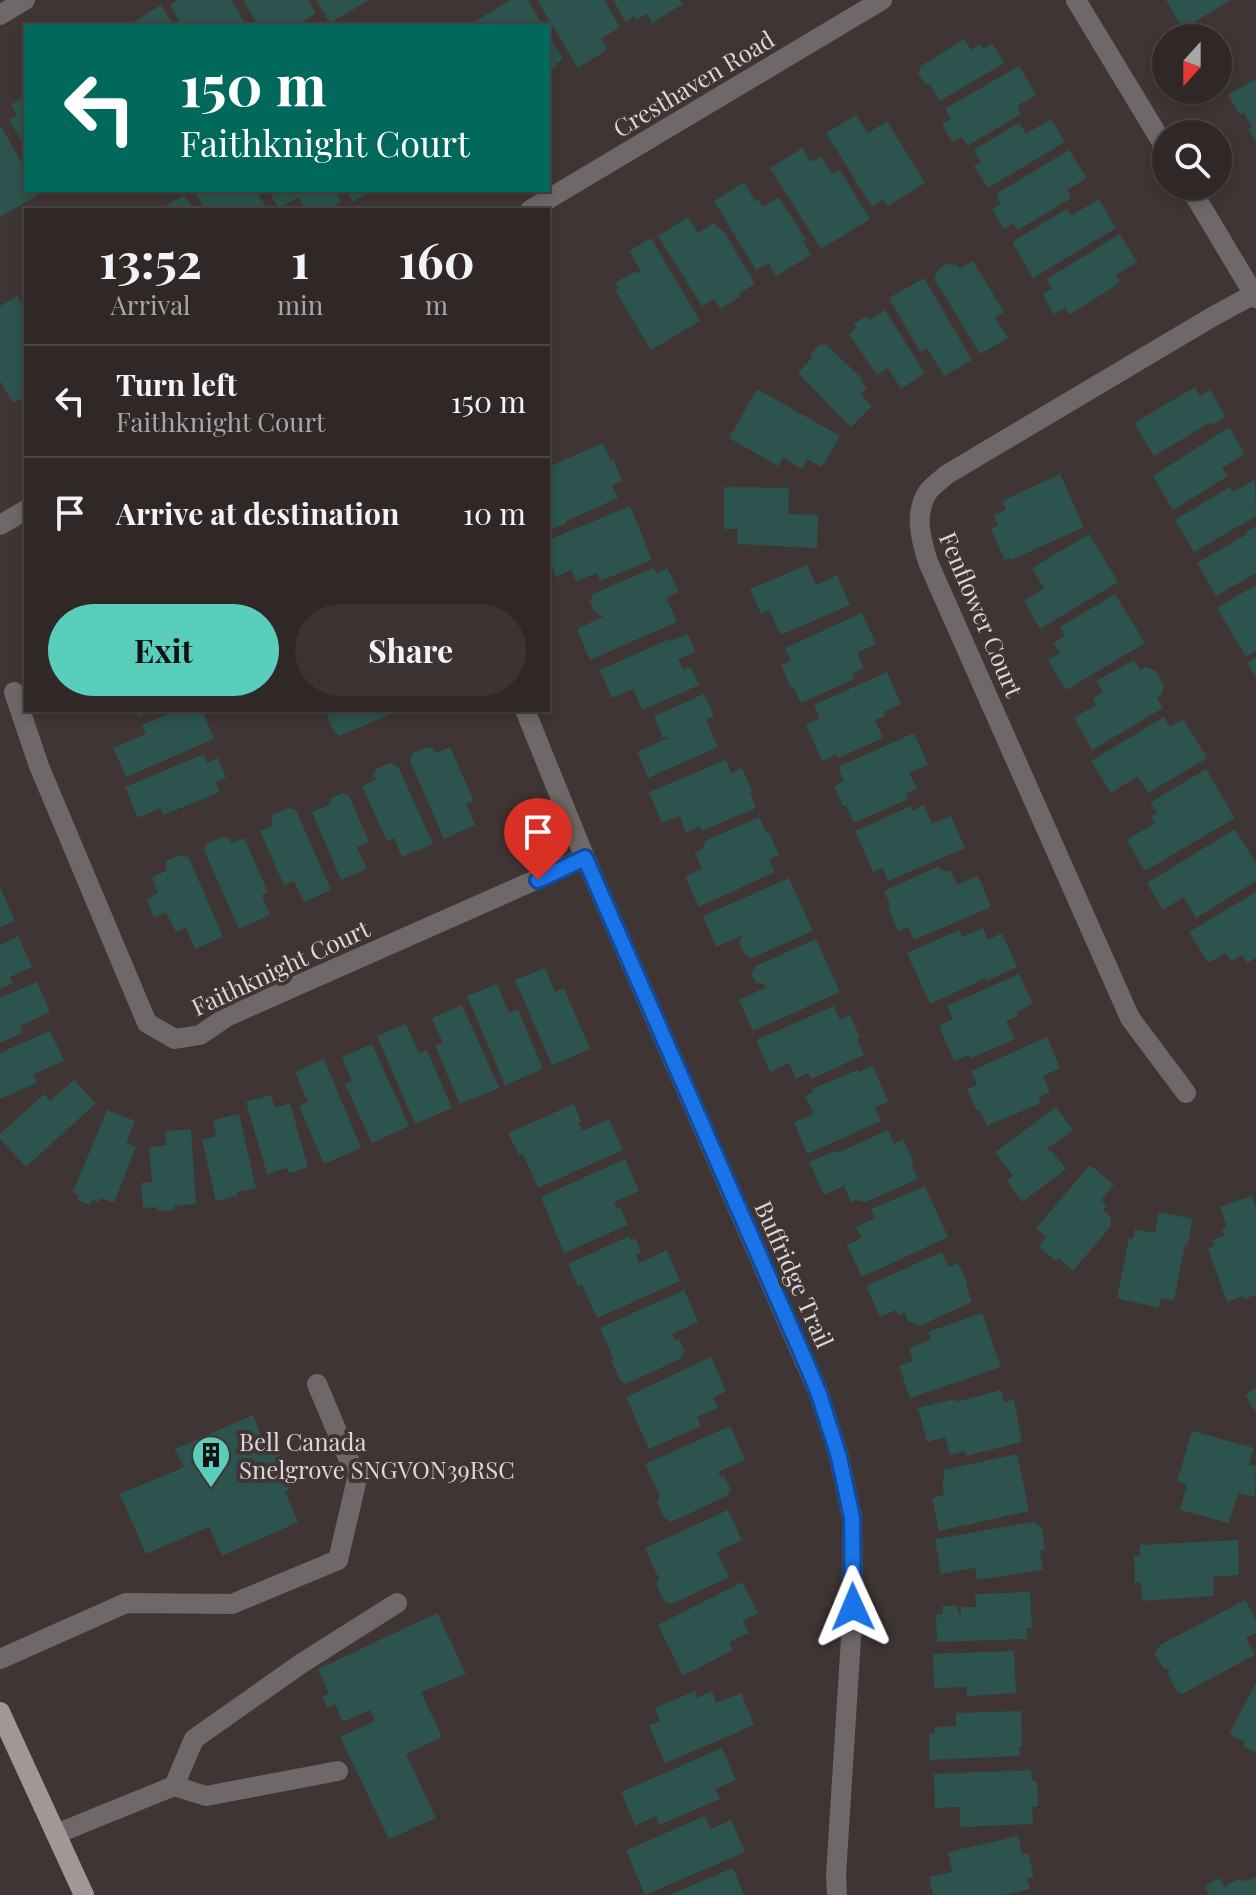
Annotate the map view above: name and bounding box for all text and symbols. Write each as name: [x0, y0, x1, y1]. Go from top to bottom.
street label: Cresthaven Road: [607, 22, 780, 144]
north arrow: [1152, 24, 1232, 104]
map controls: [1152, 24, 1232, 200]
text: 150 m: [180, 46, 326, 121]
icon: left: [48, 56, 152, 160]
text: Faithknight Court: [180, 118, 470, 166]
button: search: [1152, 120, 1232, 200]
text: 13:52: [99, 227, 202, 291]
text: 1: [291, 227, 309, 291]
text: 160: [398, 227, 475, 291]
text: Arrival: [110, 287, 191, 322]
text: min: [277, 287, 323, 322]
text: m: [425, 287, 448, 322]
text: Turn left: [116, 364, 237, 404]
icon: left: [48, 379, 92, 423]
text: 150 m: [451, 381, 526, 421]
text: Faithknight Court: [116, 404, 325, 439]
icon: arrive: [48, 491, 92, 535]
text: Arrive at destination: [116, 493, 399, 533]
text: 10 m: [463, 493, 526, 533]
street label: Fenflower Court: [933, 526, 1031, 702]
button: Exit: [48, 604, 279, 696]
button: Share: [295, 604, 526, 696]
pin: [504, 798, 572, 880]
icon: arrive: [516, 810, 560, 854]
street label: Faithknight Court: [186, 911, 375, 1022]
street label: Buffridge Trail: [748, 1195, 842, 1353]
place label: Bell Canada Snelgrove SNGVON39RSC: [239, 1425, 515, 1485]
building icon: Bell Canada Snelgrove SNGVON39RSC: [190, 1434, 232, 1489]
position arrow: [811, 1565, 895, 1649]

